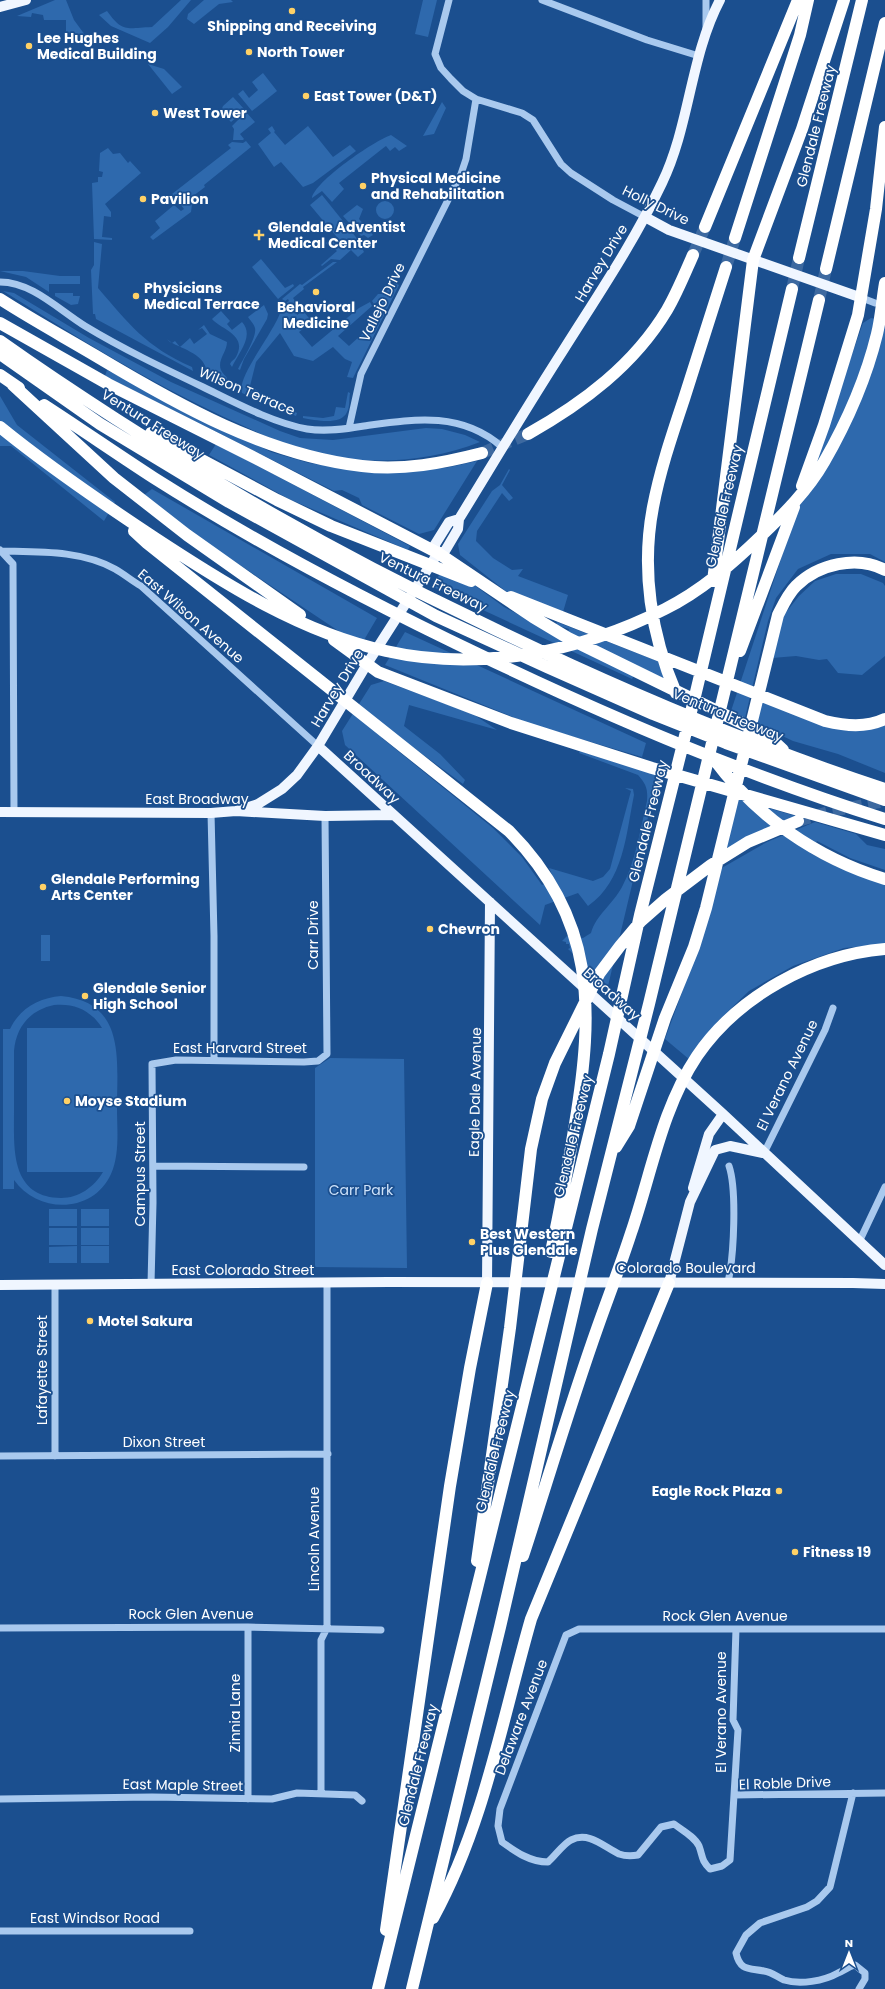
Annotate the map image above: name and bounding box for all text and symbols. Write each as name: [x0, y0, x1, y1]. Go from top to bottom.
marker: Shipping and Receiving: [287, 6, 297, 16]
place label: Shipping and Receiving: [207, 16, 377, 36]
place label: Lee Hughes Medical Building: [37, 28, 157, 64]
marker: Lee Hughes Medical Building: [24, 41, 34, 51]
place label: North Tower: [257, 42, 344, 62]
marker: North Tower: [244, 47, 254, 57]
street label: Glendale Freeway: [791, 63, 841, 189]
place label: East Tower (D&T): [314, 86, 437, 106]
marker: East Tower (D&T): [301, 91, 311, 101]
place label: West Tower: [163, 103, 247, 123]
marker: West Tower: [150, 108, 160, 118]
place label: Physical Medicine and Rehabilitation: [371, 168, 504, 204]
street label: Holly Drive: [619, 180, 693, 230]
marker: Physical Medicine and Rehabilitation: [358, 181, 368, 191]
place label: Pavilion: [151, 189, 209, 209]
marker: Pavilion: [138, 194, 148, 204]
place label: Glendale Adventist Medical Center: [268, 217, 406, 253]
street label: Harvey Drive: [570, 220, 632, 306]
marker: Glendale Adventist Medical Center: [253, 229, 265, 241]
street label: Vallejo Drive: [354, 259, 410, 345]
place label: Physicians Medical Terrace: [144, 278, 260, 314]
marker: Behavioral Medicine: [311, 287, 321, 297]
marker: Physicians Medical Terrace: [131, 291, 141, 301]
place label: Behavioral Medicine: [277, 297, 355, 333]
street label: Wilson Terrace: [196, 362, 299, 420]
street label: Ventura Freeway: [98, 384, 208, 464]
street label: Glendale Freeway: [700, 443, 748, 569]
street label: Ventura Freeway: [376, 547, 491, 617]
street label: East Wilson Avenue: [134, 564, 249, 668]
street label: Harvey Drive: [306, 645, 368, 731]
street label: Ventura Freeway: [670, 684, 787, 746]
street label: Broadway: [339, 746, 405, 808]
street label: Glendale Freeway: [623, 758, 673, 884]
street label: East Broadway: [145, 789, 249, 809]
place label: Glendale Performing Arts Center: [51, 869, 200, 905]
marker: Glendale Performing Arts Center: [38, 882, 48, 892]
street label: Carr Drive: [303, 900, 323, 970]
place label: Chevron: [438, 919, 500, 939]
marker: Chevron: [425, 924, 435, 934]
street label: Broadway: [579, 963, 645, 1025]
place label: Glendale Senior High School: [93, 978, 206, 1014]
marker: Glendale Senior High School: [80, 991, 90, 1001]
street label: El Verano Avenue: [751, 1016, 823, 1134]
street label: Eagle Dale Avenue: [464, 1027, 486, 1157]
street label: East Harvard Street: [173, 1038, 307, 1058]
street label: Glendale Freeway: [548, 1073, 598, 1199]
place label: Moyse Stadium: [75, 1091, 187, 1111]
marker: Moyse Stadium: [62, 1096, 72, 1106]
street label: Campus Street: [130, 1121, 150, 1227]
park label: Carr Park: [329, 1180, 394, 1200]
place label: Best Western Plus Glendale: [480, 1224, 578, 1260]
marker: Best Western Plus Glendale: [467, 1237, 477, 1247]
street label: Colorado Boulevard: [616, 1258, 756, 1278]
street label: East Colorado Street: [172, 1260, 314, 1280]
place label: Motel Sakura: [98, 1311, 193, 1331]
street label: Lafayette Street: [32, 1315, 52, 1425]
marker: Motel Sakura: [85, 1316, 95, 1326]
street label: Glendale Freeway: [470, 1388, 520, 1514]
street label: Dixon Street: [123, 1432, 205, 1452]
place label: Eagle Rock Plaza: [652, 1481, 771, 1501]
street label: Lincoln Avenue: [304, 1486, 324, 1591]
marker: Eagle Rock Plaza: [774, 1486, 784, 1496]
place label: Fitness 19: [803, 1542, 871, 1562]
marker: Fitness 19: [790, 1547, 800, 1557]
street label: Rock Glen Avenue: [128, 1604, 254, 1624]
street label: Rock Glen Avenue: [662, 1606, 788, 1626]
street label: El Verano Avenue: [711, 1651, 731, 1773]
street label: Delaware Avenue: [490, 1656, 552, 1778]
street label: Zinnia Lane: [225, 1673, 245, 1752]
street label: Glendale Freeway: [393, 1702, 443, 1828]
street label: El Roble Drive: [739, 1771, 832, 1795]
street label: East Maple Street: [123, 1774, 243, 1796]
street label: East Windsor Road: [30, 1908, 160, 1928]
north arrow: [829, 1933, 869, 1973]
text: N: [845, 1935, 853, 1951]

